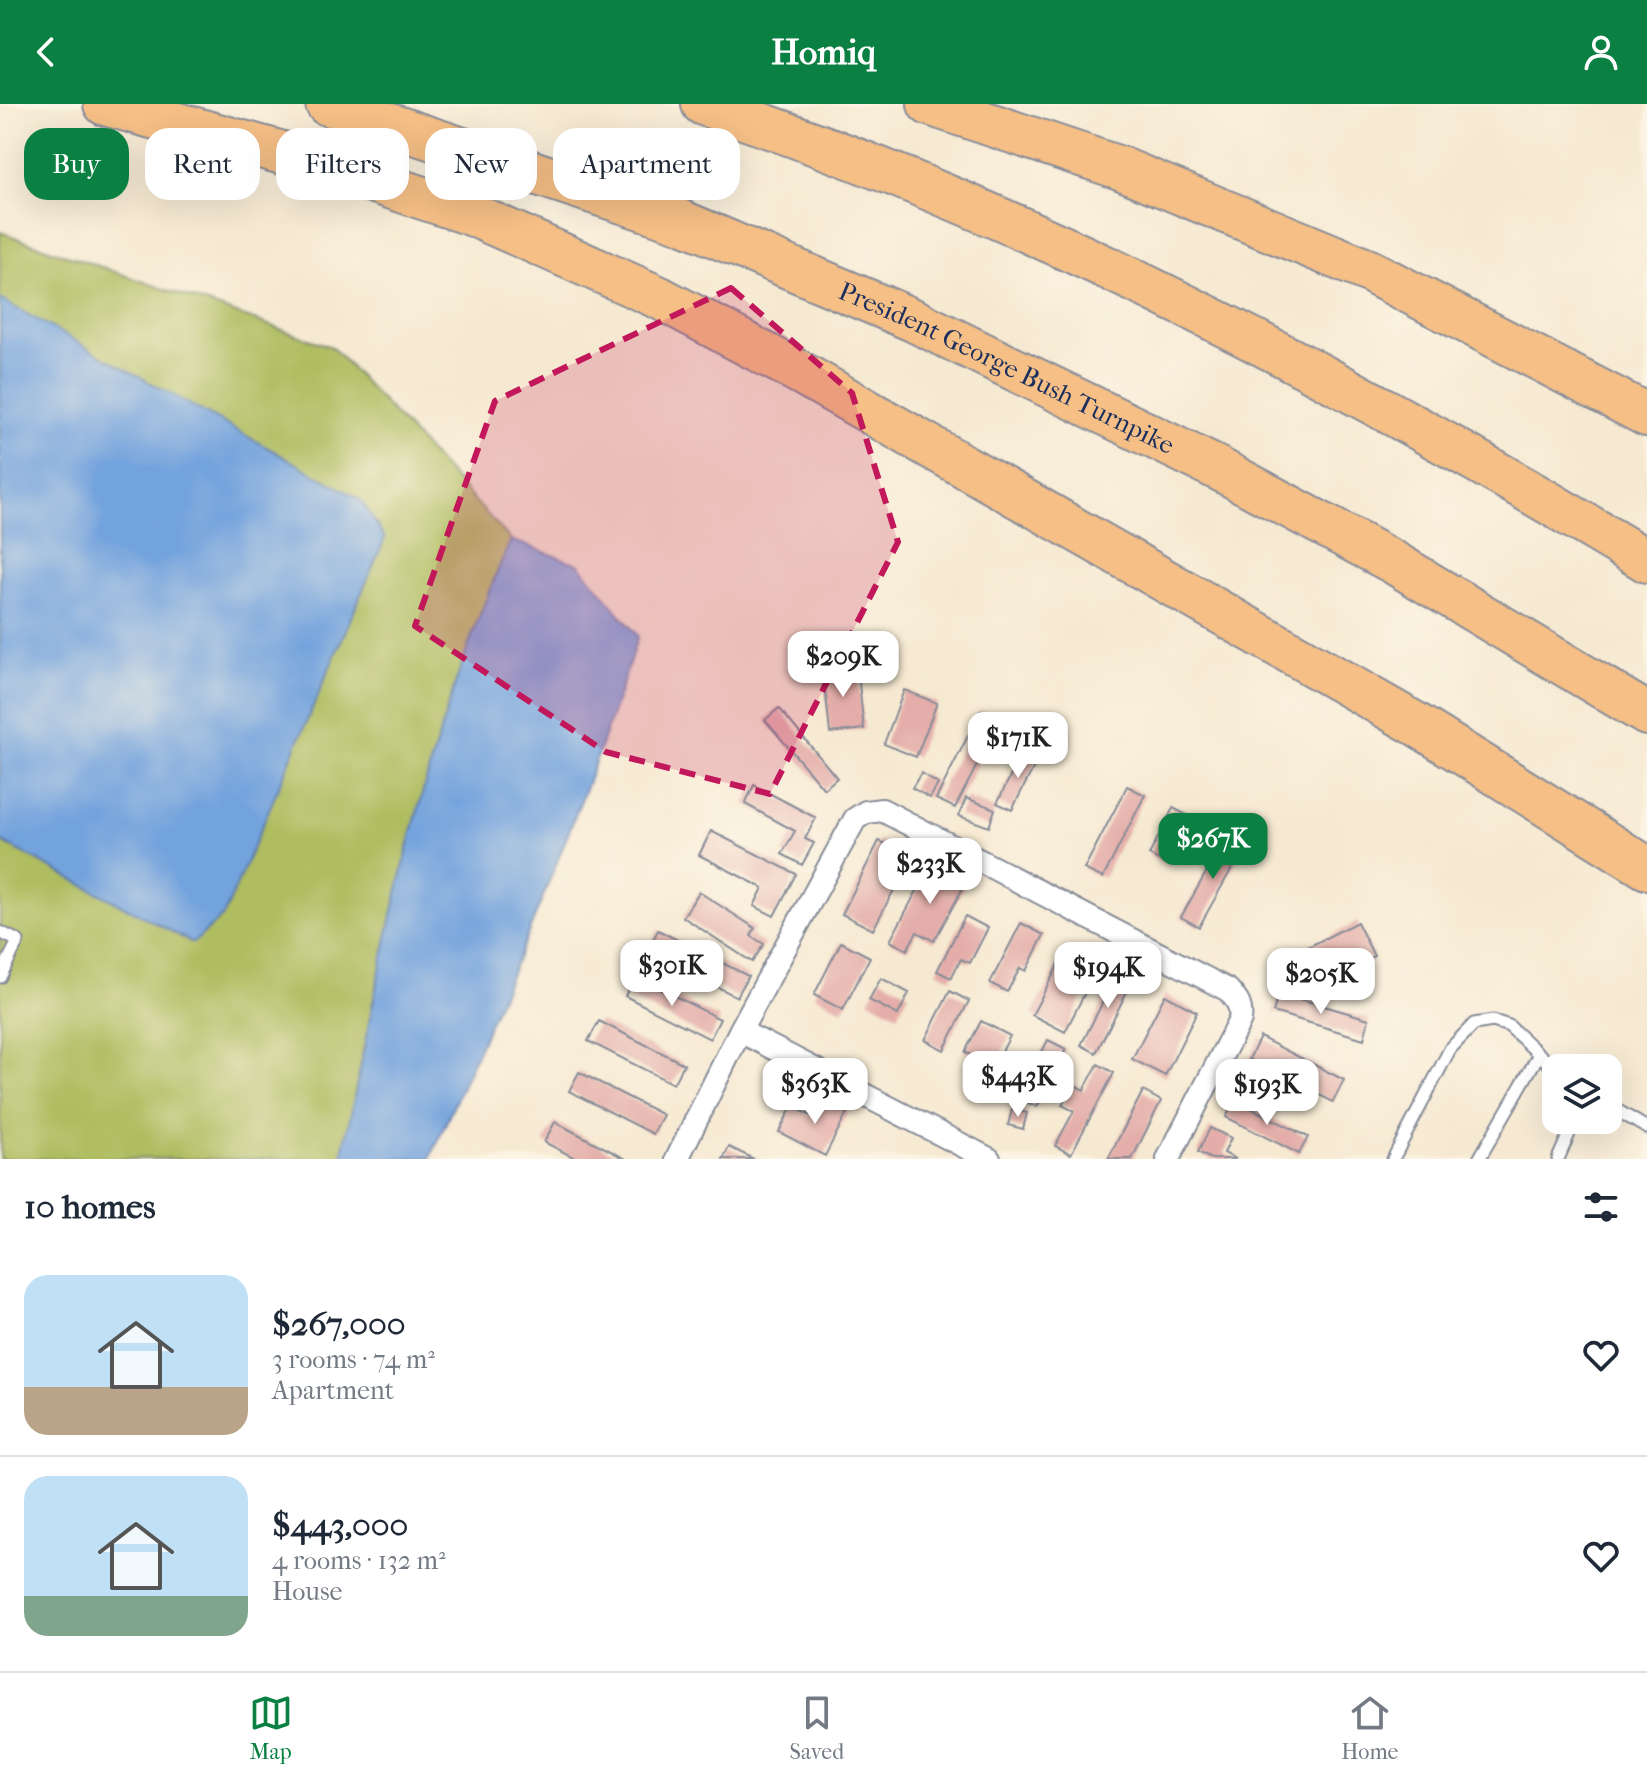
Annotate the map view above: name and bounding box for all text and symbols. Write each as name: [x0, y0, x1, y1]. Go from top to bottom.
icon: back: [24, 30, 68, 74]
icon: person: [1579, 30, 1623, 74]
text: Homiq: [771, 31, 876, 73]
chip: Buy: [24, 128, 129, 200]
chip: Rent: [145, 128, 260, 200]
chip: Filters: [276, 128, 409, 200]
chip: New: [425, 128, 537, 200]
chip: Apartment: [553, 128, 740, 200]
street label: President George Bush Turnpike: [834, 275, 1179, 461]
pin: $209K: [787, 631, 899, 699]
text: $209K: [806, 641, 880, 672]
pin: $171K: [962, 712, 1074, 780]
text: $171K: [986, 722, 1050, 753]
pin: $267K: [1157, 813, 1269, 881]
text: $267K: [1176, 823, 1250, 854]
pin: $233K: [874, 838, 986, 906]
text: $233K: [896, 848, 964, 879]
pin: $301K: [616, 940, 728, 1008]
pin: $194K: [1052, 942, 1164, 1010]
pin: $205K: [1265, 948, 1377, 1016]
text: $301K: [638, 950, 706, 981]
text: $194K: [1072, 952, 1144, 983]
text: $205K: [1285, 958, 1357, 989]
pin: $443K: [962, 1051, 1074, 1119]
map controls: [1542, 1054, 1622, 1134]
button: layers: [1542, 1054, 1622, 1134]
pin: $363K: [759, 1058, 871, 1126]
pin: $193K: [1211, 1059, 1323, 1127]
text: $443K: [981, 1061, 1055, 1092]
text: $363K: [781, 1068, 849, 1099]
text: $193K: [1234, 1069, 1300, 1100]
icon: filters: [1579, 1185, 1623, 1229]
text: 10 homes: [24, 1187, 155, 1227]
text: $267,000: [272, 1304, 406, 1344]
icon: home: [88, 1307, 184, 1403]
icon: heart: [1579, 1333, 1623, 1377]
text: 3 rooms · 74 m²: [272, 1344, 435, 1375]
text: Apartment: [272, 1375, 394, 1406]
text: $443,000: [272, 1505, 408, 1545]
icon: home: [88, 1508, 184, 1604]
icon: heart: [1579, 1534, 1623, 1578]
text: 4 rooms · 132 m²: [272, 1545, 446, 1576]
text: House: [272, 1576, 342, 1607]
tab: Map: [249, 1691, 293, 1765]
tab: Saved: [790, 1691, 844, 1765]
tab: Home: [1341, 1691, 1398, 1765]

